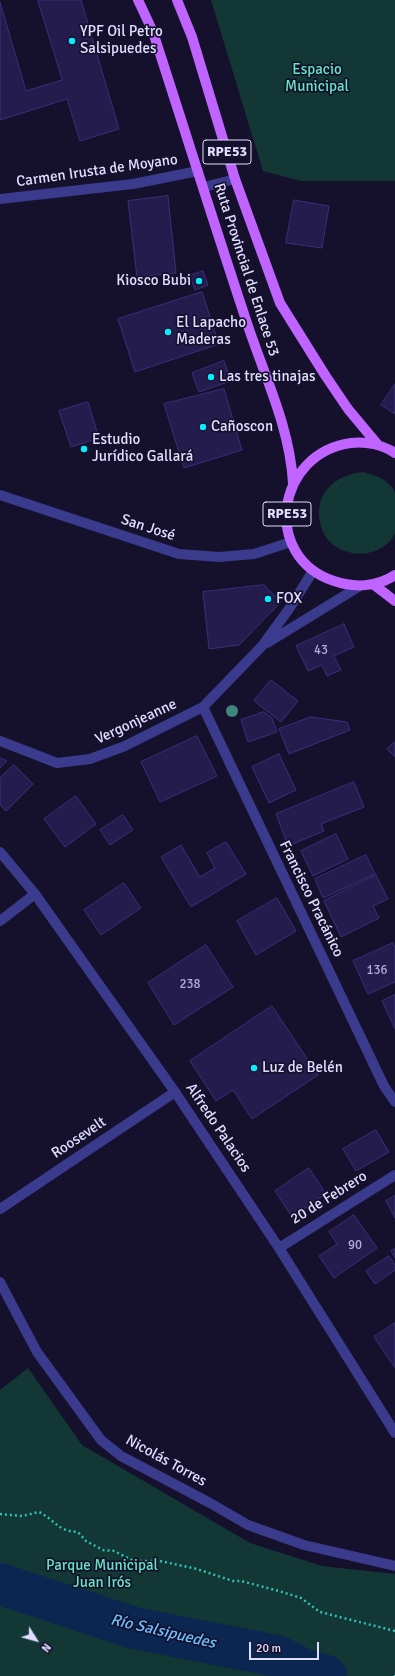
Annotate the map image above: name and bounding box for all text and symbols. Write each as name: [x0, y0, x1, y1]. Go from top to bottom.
place label: YPF Oil Petro Salsipuedes: [80, 23, 163, 58]
marker: YPF Oil Petro Salsipuedes: [67, 36, 77, 46]
park label: Espacio Municipal: [285, 61, 349, 96]
road number: RPE53: [203, 140, 251, 164]
street label: Carmen Irusta de Moyano: [15, 151, 179, 191]
street label: Ruta Provincial de Enlace 53: [209, 181, 283, 359]
place label: Kiosco Bubi: [116, 272, 191, 290]
marker: Kiosco Bubi: [194, 276, 204, 286]
place label: El Lapacho Maderas: [176, 314, 246, 349]
marker: El Lapacho Maderas: [163, 327, 173, 337]
place label: Las tres tinajas: [219, 368, 316, 386]
marker: Las tres tinajas: [206, 372, 216, 382]
place label: Cañoscon: [211, 418, 273, 436]
marker: Cañoscon: [198, 422, 208, 432]
place label: Estudio Jurídico Gallará: [92, 431, 193, 466]
marker: Estudio Jurídico Gallará: [79, 444, 89, 454]
road number: RPE53: [263, 502, 311, 526]
street label: San José: [119, 511, 177, 545]
place label: FOX: [276, 590, 302, 608]
marker: FOX: [263, 594, 273, 604]
house number: 43: [314, 643, 328, 659]
street label: Vergonjeanne: [92, 695, 180, 749]
street label: Francisco Pracánico: [275, 838, 347, 960]
house number: 136: [366, 963, 388, 979]
house number: 238: [179, 977, 201, 993]
place label: Luz de Belén: [262, 1059, 343, 1077]
marker: Luz de Belén: [249, 1063, 259, 1073]
street label: Alfredo Palacios: [182, 1080, 254, 1176]
street label: Roosevelt: [48, 1113, 110, 1163]
street label: 20 de Febrero: [287, 1167, 371, 1229]
house number: 90: [348, 1238, 362, 1254]
street label: Nicolás Torres: [122, 1431, 210, 1491]
park label: Parque Municipal Juan Irós: [46, 1557, 158, 1592]
water label: Río Salsipuedes: [108, 1611, 218, 1653]
north arrow: [16, 1620, 56, 1660]
scale bar: [251, 1634, 321, 1660]
text: N: [38, 1641, 53, 1654]
text: 20 m: [256, 1641, 281, 1656]

